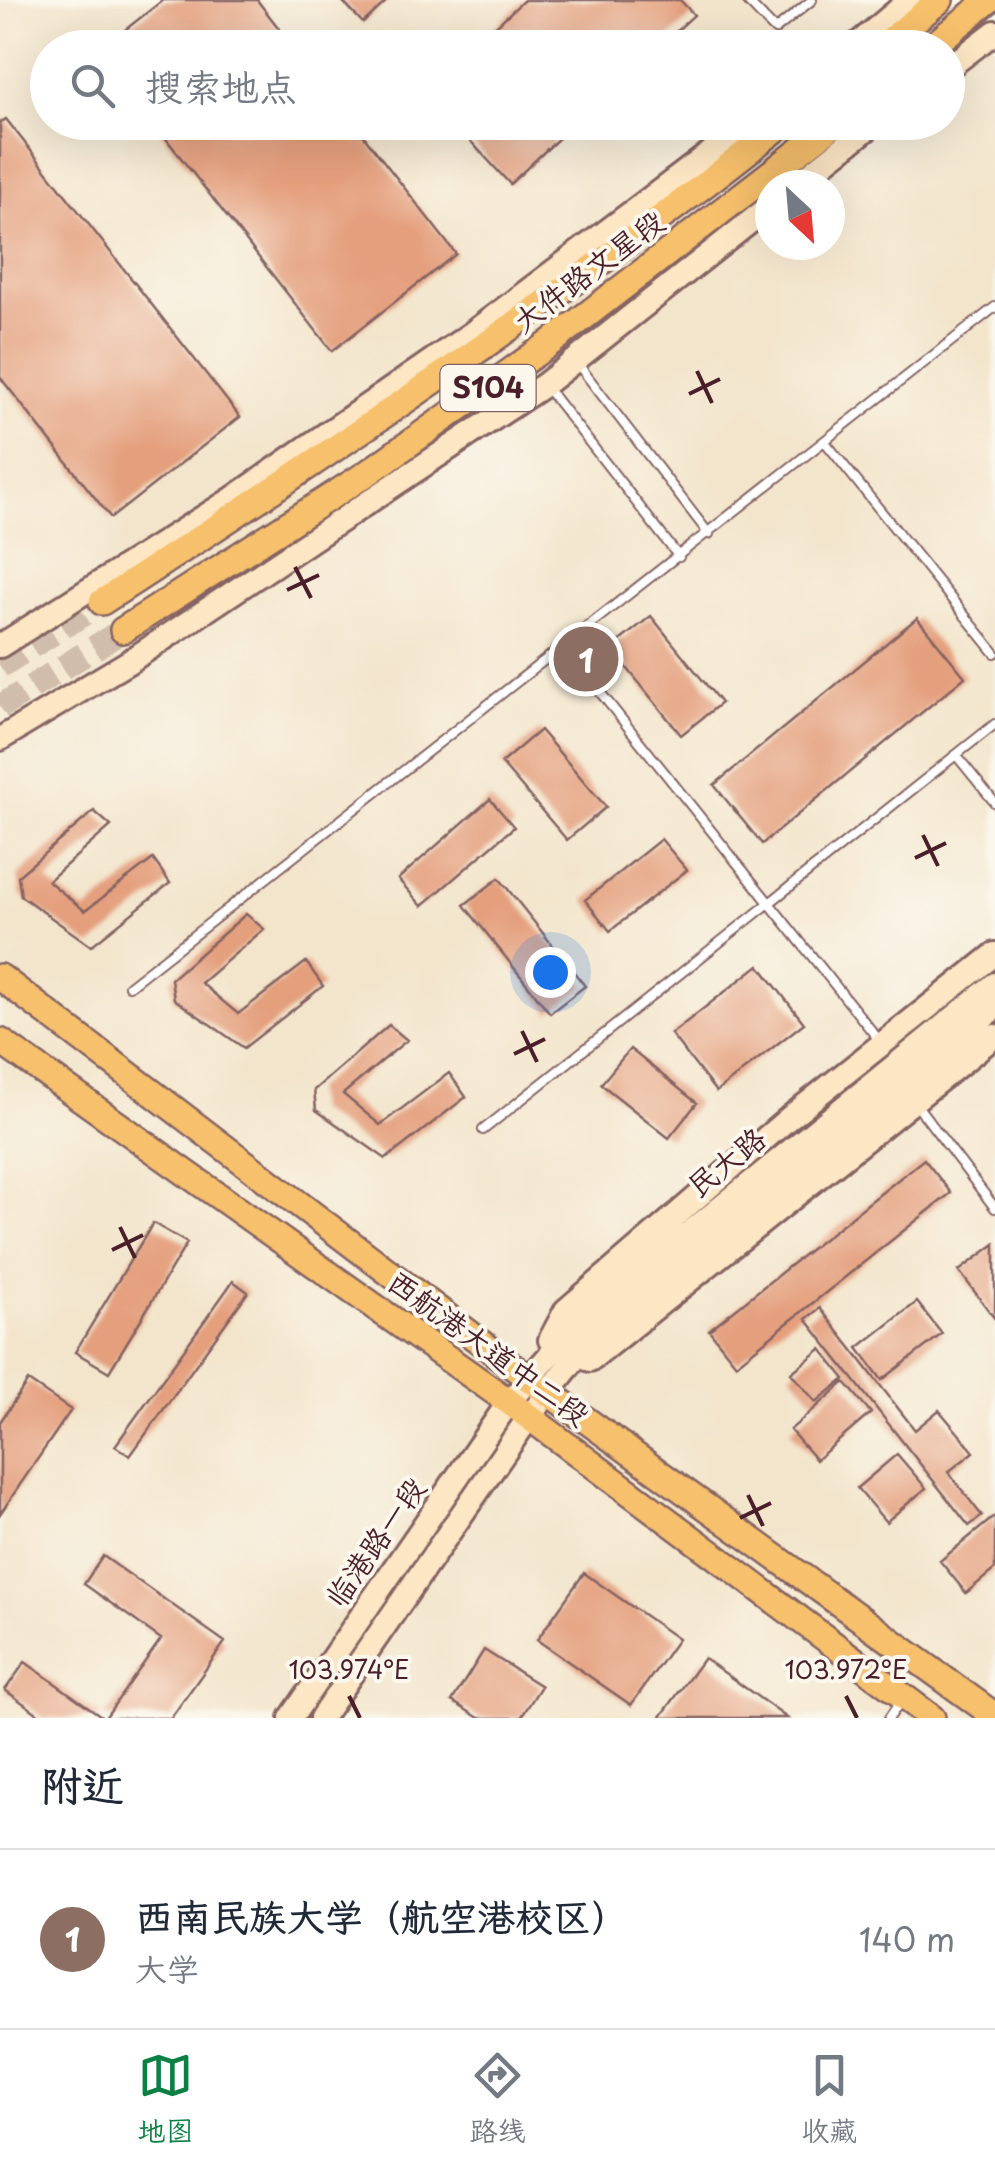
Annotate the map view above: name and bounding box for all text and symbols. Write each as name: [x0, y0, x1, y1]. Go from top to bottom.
search box: [30, 30, 965, 140]
text: 搜索地点: [145, 57, 297, 114]
icon: search: [65, 58, 120, 113]
north arrow: [755, 170, 845, 260]
street label: 大件路文星段: [502, 198, 673, 342]
road number: S104: [440, 365, 536, 411]
pin: 1: [554, 622, 618, 696]
your location: [525, 947, 576, 998]
street label: 民大路: [676, 1115, 775, 1207]
street label: 西航港大道中二段: [379, 1258, 600, 1436]
street label: 临港路一段: [313, 1467, 435, 1616]
text: 103.974°E: [288, 1650, 410, 1688]
text: 103.972°E: [785, 1650, 907, 1688]
text: 附近: [40, 1752, 124, 1815]
text: 西南民族大学（航空港校区）: [135, 1887, 629, 1944]
text: 1: [65, 1915, 80, 1963]
text: 140 m: [859, 1915, 955, 1963]
text: 大学: [135, 1944, 199, 1992]
tab: 地图: [138, 2048, 194, 2151]
tab: 路线: [469, 2048, 525, 2151]
tab: 收藏: [801, 2048, 857, 2151]

